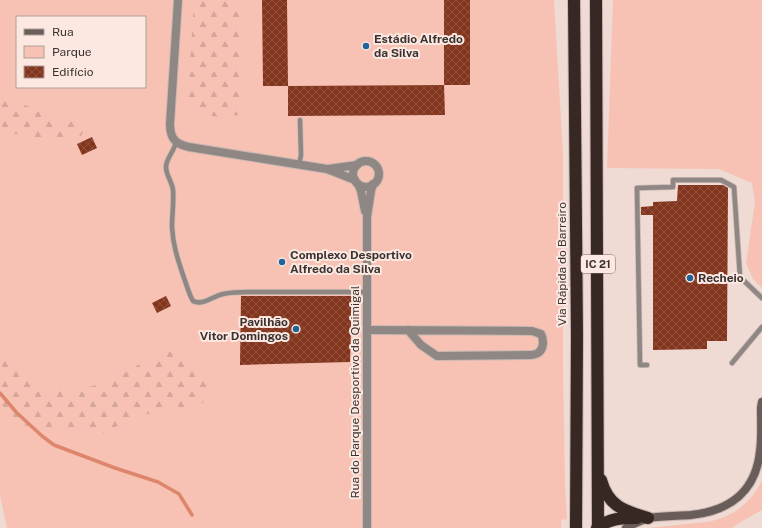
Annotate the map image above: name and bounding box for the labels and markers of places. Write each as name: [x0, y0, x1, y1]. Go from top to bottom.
place label: Estádio Alfredo da Silva: [374, 32, 463, 60]
marker: Estádio Alfredo da Silva: [361, 41, 371, 51]
place label: Complexo Desportivo Alfredo da Silva: [290, 248, 412, 276]
marker: Complexo Desportivo Alfredo da Silva: [277, 257, 287, 267]
place label: Recheio: [698, 271, 744, 285]
marker: Recheio: [685, 273, 695, 283]
place label: Pavilhão Vitor Domingos: [200, 315, 288, 343]
marker: Pavilhão Vitor Domingos: [291, 324, 301, 334]

